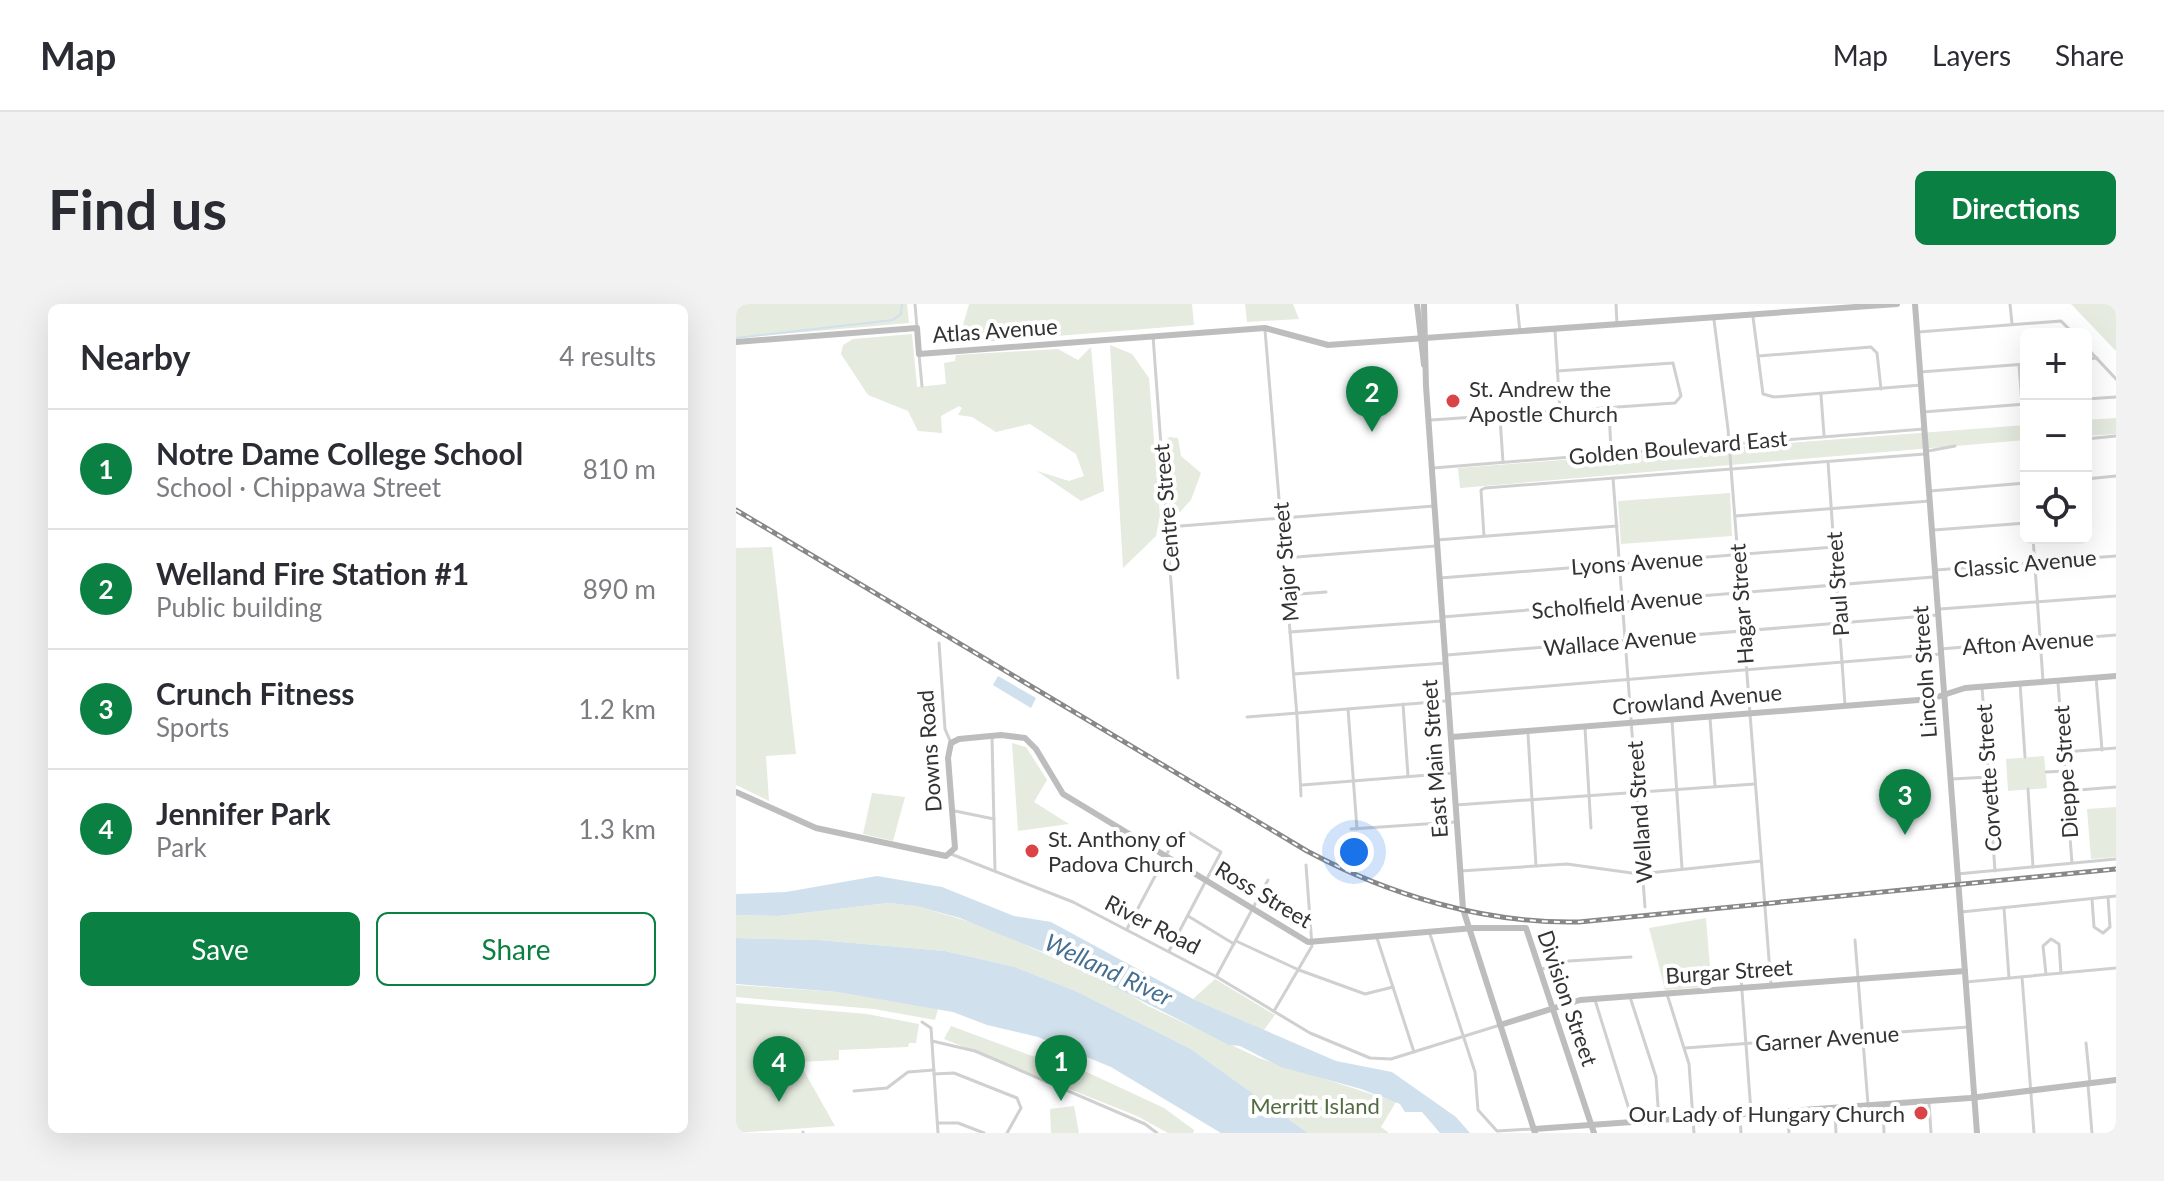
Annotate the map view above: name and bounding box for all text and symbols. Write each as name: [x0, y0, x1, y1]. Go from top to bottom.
text: Map: [40, 32, 116, 78]
text: Map: [1833, 38, 1888, 72]
text: Layers: [1932, 38, 2011, 72]
text: Share: [2055, 38, 2124, 72]
button: Directions: [1915, 171, 2116, 245]
text: Find us: [48, 175, 227, 242]
street label: Atlas Avenue: [931, 312, 1059, 348]
map controls: [2020, 328, 2092, 544]
button: +: [2020, 328, 2092, 400]
text: Nearby: [80, 336, 191, 377]
text: 4 results: [559, 340, 656, 372]
pin: 2: [1346, 366, 1398, 432]
place label: St. Andrew the Apostle Church: [1469, 375, 1618, 427]
marker: St. Andrew the Apostle Church: [1444, 392, 1462, 410]
button: −: [2020, 400, 2092, 472]
street label: Golden Boulevard East: [1568, 424, 1789, 470]
text: Notre Dame College School: [156, 435, 523, 471]
street label: Centre Street: [1147, 443, 1185, 573]
text: 1: [98, 453, 114, 485]
text: 810 m: [583, 453, 656, 485]
text: School · Chippawa Street: [156, 471, 441, 503]
button: locate: [2020, 472, 2092, 544]
street label: Major Street: [1266, 501, 1304, 623]
street label: Paul Street: [1820, 531, 1854, 637]
street label: Hagar Street: [1723, 543, 1759, 665]
street label: Classic Avenue: [1952, 543, 2098, 583]
street label: Lyons Avenue: [1570, 544, 1704, 580]
text: Welland Fire Station #1: [156, 555, 469, 591]
text: 2: [98, 573, 114, 605]
text: 890 m: [583, 573, 656, 605]
street label: Scholfield Avenue: [1530, 582, 1704, 624]
text: Public building: [156, 591, 322, 623]
street label: Lincoln Street: [1906, 605, 1942, 739]
street label: Wallace Avenue: [1542, 621, 1698, 661]
street label: Afton Avenue: [1961, 624, 2095, 660]
text: Crunch Fitness: [156, 675, 355, 711]
street label: Crowland Avenue: [1611, 678, 1783, 720]
street label: East Main Street: [1415, 679, 1453, 839]
street label: Downs Road: [911, 689, 947, 813]
text: 3: [98, 693, 114, 725]
text: 1.2 km: [578, 693, 656, 725]
street label: Corvette Street: [1969, 703, 2007, 853]
street label: Dieppe Street: [2047, 704, 2083, 839]
text: Sports: [156, 711, 229, 743]
street label: Welland Street: [1621, 740, 1657, 884]
pin: 3: [1879, 769, 1931, 835]
text: Jennifer Park: [156, 795, 331, 831]
text: 4: [98, 813, 114, 845]
text: 1.3 km: [578, 813, 656, 845]
place label: St. Anthony of Padova Church: [1048, 825, 1194, 877]
text: Park: [156, 831, 207, 863]
your location: [1334, 832, 1374, 872]
marker: St. Anthony of Padova Church: [1023, 842, 1041, 860]
street label: Ross Street: [1211, 855, 1317, 933]
street label: River Road: [1101, 888, 1205, 960]
button: Save: [80, 912, 360, 986]
button: Share: [376, 912, 656, 986]
water label: Welland River: [1041, 927, 1178, 1012]
street label: Division Street: [1532, 927, 1604, 1069]
street label: Burgar Street: [1664, 953, 1794, 989]
street label: Garner Avenue: [1754, 1020, 1900, 1056]
pin: 1: [1035, 1035, 1087, 1101]
pin: 4: [753, 1036, 805, 1102]
park label: Merritt Island: [1250, 1092, 1380, 1119]
place label: Our Lady of Hungary Church: [1628, 1100, 1905, 1127]
marker: Our Lady of Hungary Church: [1912, 1104, 1930, 1122]

